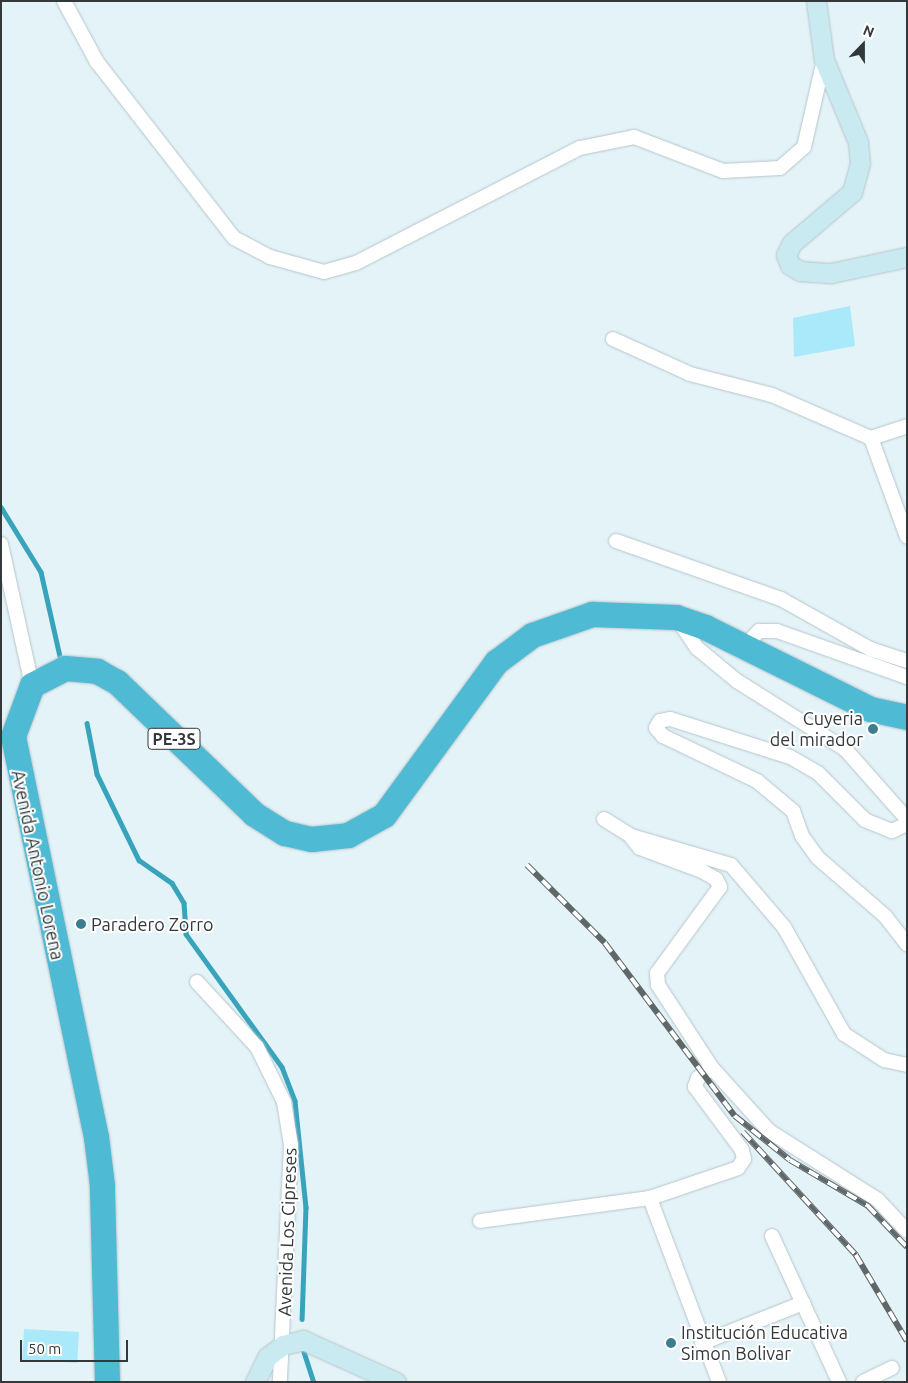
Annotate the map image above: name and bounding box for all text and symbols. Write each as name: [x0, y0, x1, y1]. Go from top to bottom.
north arrow: [838, 20, 888, 70]
text: N: [861, 22, 876, 40]
place label: Cuyeria del mirador: [770, 708, 863, 751]
marker: Cuyeria del mirador: [867, 723, 879, 735]
road number: PE-3S: [146, 726, 202, 752]
street label: Avenida Antonio Lorena: [7, 768, 69, 962]
place label: Paradero Zorro: [91, 913, 214, 935]
marker: Paradero Zorro: [75, 918, 87, 930]
street label: Avenida Los Cipreses: [273, 1147, 301, 1317]
place label: Institución Educativa Simon Bolivar: [681, 1322, 848, 1365]
scale bar: [22, 1330, 130, 1362]
marker: Institución Educativa Simon Bolivar: [665, 1337, 677, 1349]
text: 50 m: [28, 1340, 61, 1357]

